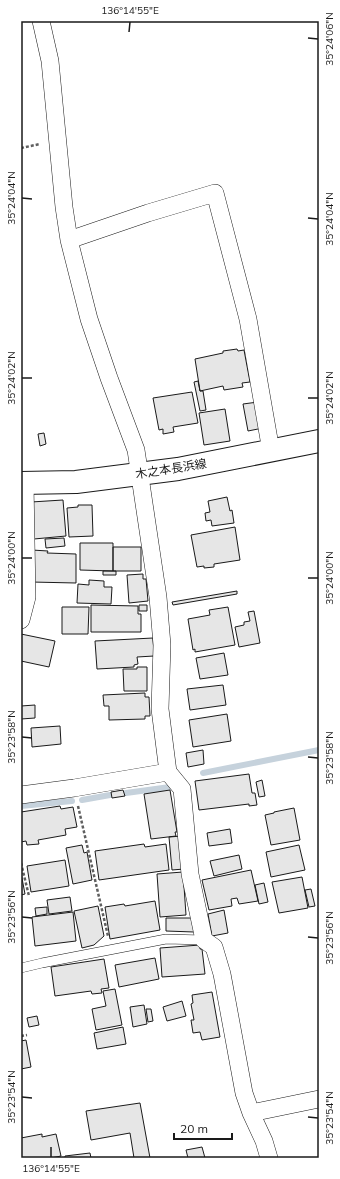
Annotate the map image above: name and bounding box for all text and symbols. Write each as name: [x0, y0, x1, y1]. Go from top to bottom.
text: 136°14'55"E: [101, 4, 159, 17]
text: 35°24'06"N: [323, 12, 336, 66]
text: 35°24'04"N: [5, 171, 18, 225]
text: 35°24'04"N: [323, 192, 336, 246]
text: 35°24'02"N: [5, 351, 18, 405]
text: 35°24'02"N: [323, 371, 336, 425]
street label: 木之本長浜線: [134, 455, 208, 482]
text: 35°24'00"N: [5, 531, 18, 585]
text: 35°24'00"N: [323, 551, 336, 605]
text: 35°23'58"N: [5, 710, 18, 764]
text: 35°23'58"N: [323, 731, 336, 785]
text: 35°23'56"N: [5, 890, 18, 944]
text: 35°23'56"N: [323, 911, 336, 965]
text: 35°23'54"N: [5, 1070, 18, 1124]
text: 35°23'54"N: [323, 1091, 336, 1145]
scale bar: [174, 1115, 232, 1141]
text: 20 m: [180, 1121, 208, 1136]
text: 136°14'55"E: [22, 1162, 80, 1175]

